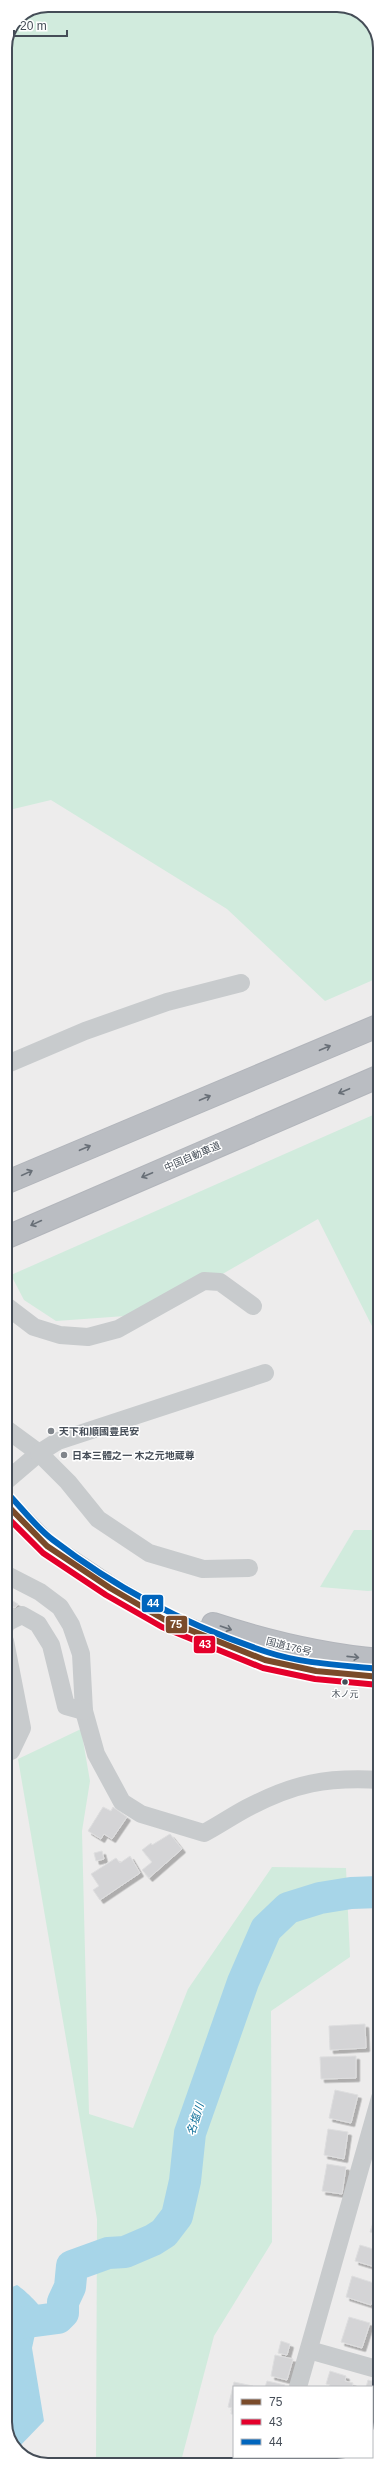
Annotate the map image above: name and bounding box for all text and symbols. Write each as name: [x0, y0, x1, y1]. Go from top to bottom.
scale bar: [14, 12, 67, 38]
text: 20 m: [20, 19, 47, 33]
one-way arrow: [319, 1044, 331, 1051]
one-way arrow: [338, 1088, 350, 1095]
one-way arrow: [199, 1094, 211, 1101]
street label: 中国自動車道: [162, 1140, 222, 1173]
one-way arrow: [79, 1143, 91, 1151]
one-way arrow: [21, 1169, 33, 1176]
one-way arrow: [142, 1172, 154, 1179]
one-way arrow: [30, 1220, 42, 1228]
marker: 天下和順國豊民安: [46, 1426, 56, 1436]
place label: 天下和順國豊民安: [59, 1426, 139, 1437]
marker: 日本三體之一 木之元地蔵尊: [59, 1450, 69, 1460]
place label: 日本三體之一 木之元地蔵尊: [72, 1450, 195, 1461]
line badge: 44: [141, 1594, 164, 1613]
text: 44: [147, 1597, 160, 1609]
line badge: 75: [165, 1615, 188, 1634]
text: 75: [170, 1618, 182, 1630]
one-way arrow: [220, 1625, 233, 1632]
line badge: 43: [193, 1635, 216, 1654]
street label: 国道176号: [265, 1636, 313, 1657]
text: 43: [199, 1638, 211, 1650]
one-way arrow: [346, 1654, 359, 1661]
marker: 木ノ元: [340, 1677, 350, 1687]
place label: 木ノ元: [331, 1689, 359, 1699]
water label: 名塩川: [184, 2101, 206, 2137]
legend: [233, 2386, 373, 2458]
text: 75: [269, 2395, 283, 2409]
text: 43: [269, 2415, 283, 2429]
text: 44: [269, 2435, 283, 2449]

